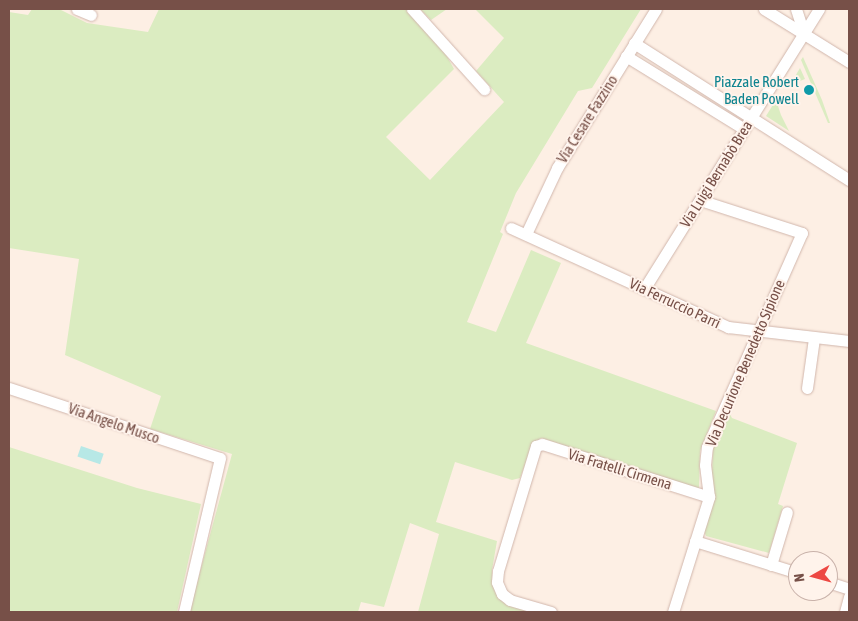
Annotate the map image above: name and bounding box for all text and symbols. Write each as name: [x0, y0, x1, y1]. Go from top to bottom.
street label: Via Cesare Fazzino: [553, 72, 621, 166]
place label: Piazzale Robert Baden Powell: [714, 72, 799, 107]
marker: Piazzale Robert Baden Powell: [803, 84, 815, 96]
street label: Via Luigi Bernabò Brea: [676, 117, 756, 231]
street label: Via Ferruccio Parri: [627, 274, 723, 332]
street label: Via Decurione Benedetto Sipione: [702, 277, 788, 449]
street label: Via Angelo Musco: [66, 399, 162, 447]
street label: Via Fratelli Cirmena: [566, 445, 674, 493]
north arrow: [788, 551, 838, 601]
text: N: [791, 573, 808, 583]

